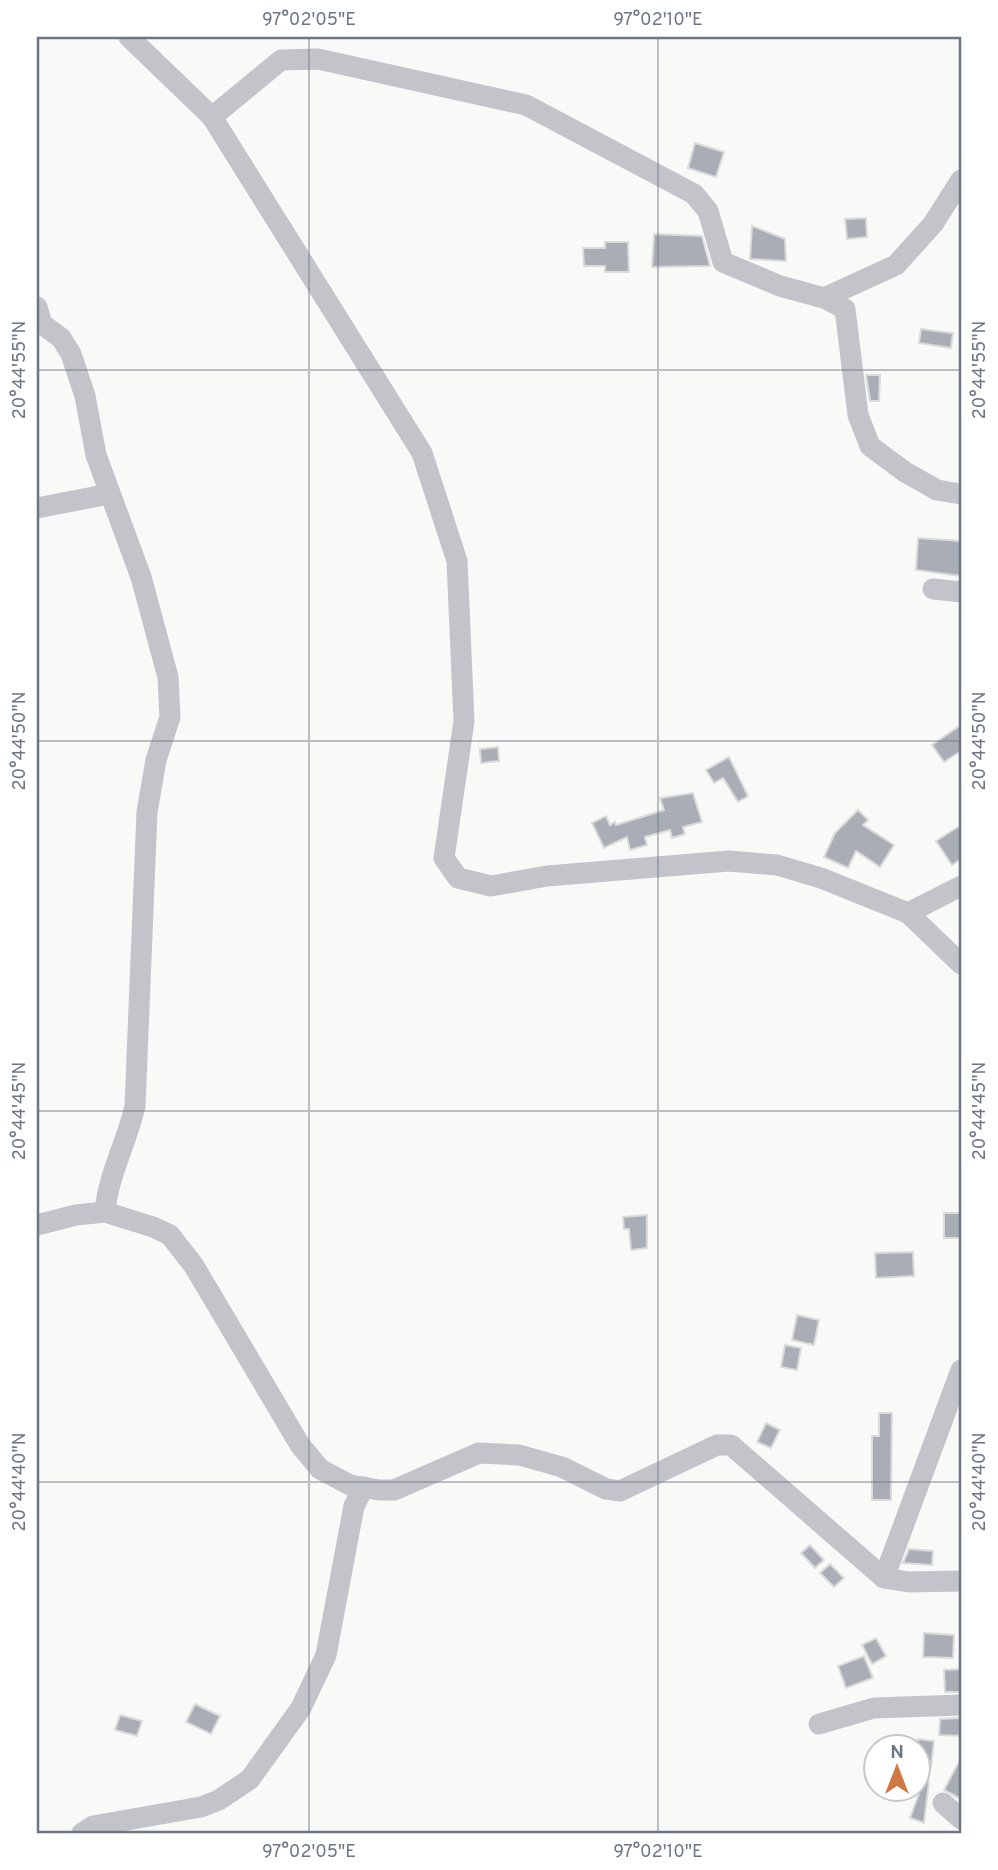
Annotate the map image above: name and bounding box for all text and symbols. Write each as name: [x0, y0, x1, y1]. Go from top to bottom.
text: 97°02'05"E: [262, 9, 356, 32]
text: 97°02'10"E: [613, 9, 703, 32]
text: 20°44'55"N: [9, 321, 32, 419]
text: 20°44'55"N: [969, 321, 992, 419]
text: 20°44'50"N: [9, 692, 32, 790]
text: 20°44'50"N: [969, 692, 992, 790]
text: 20°44'45"N: [9, 1062, 32, 1160]
text: 20°44'45"N: [969, 1062, 992, 1160]
text: 20°44'40"N: [9, 1433, 32, 1531]
text: 20°44'40"N: [969, 1433, 992, 1531]
north arrow: [862, 1734, 932, 1804]
text: N: [890, 1741, 904, 1765]
text: 97°02'05"E: [262, 1841, 356, 1864]
text: 97°02'10"E: [613, 1841, 703, 1864]

